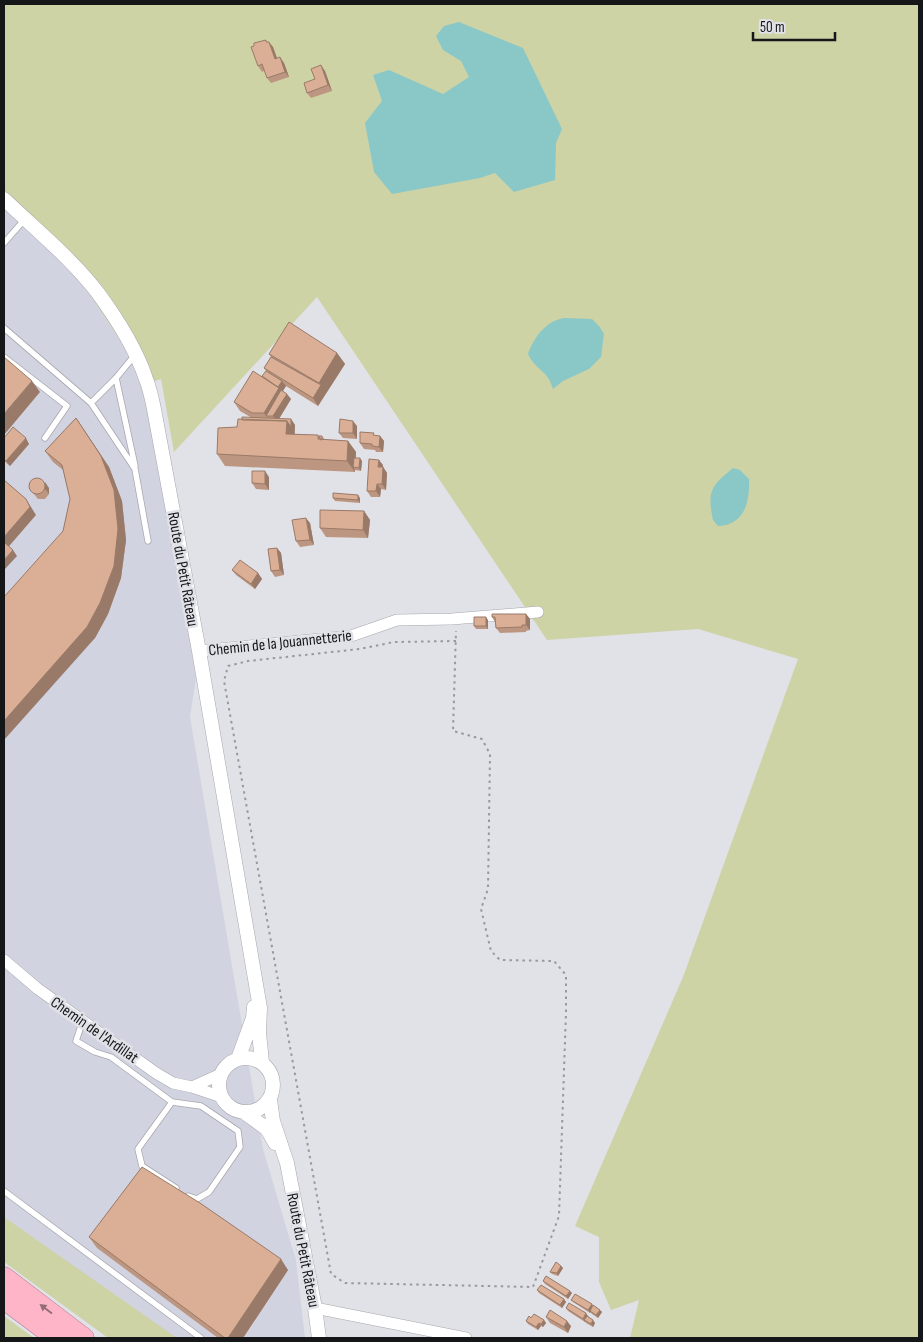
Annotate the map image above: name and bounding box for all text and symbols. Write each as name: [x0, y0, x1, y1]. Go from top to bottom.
scale bar: [753, 10, 836, 42]
text: 50 m: [760, 18, 785, 37]
street label: Route du Petit Râteau: [163, 511, 202, 628]
street label: Chemin de la Jouannetterie: [208, 627, 353, 660]
street label: Chemin de l'Ardillat: [47, 993, 142, 1068]
street label: Route du Petit Râteau: [282, 1192, 323, 1309]
one-way arrow: [40, 1303, 53, 1314]

